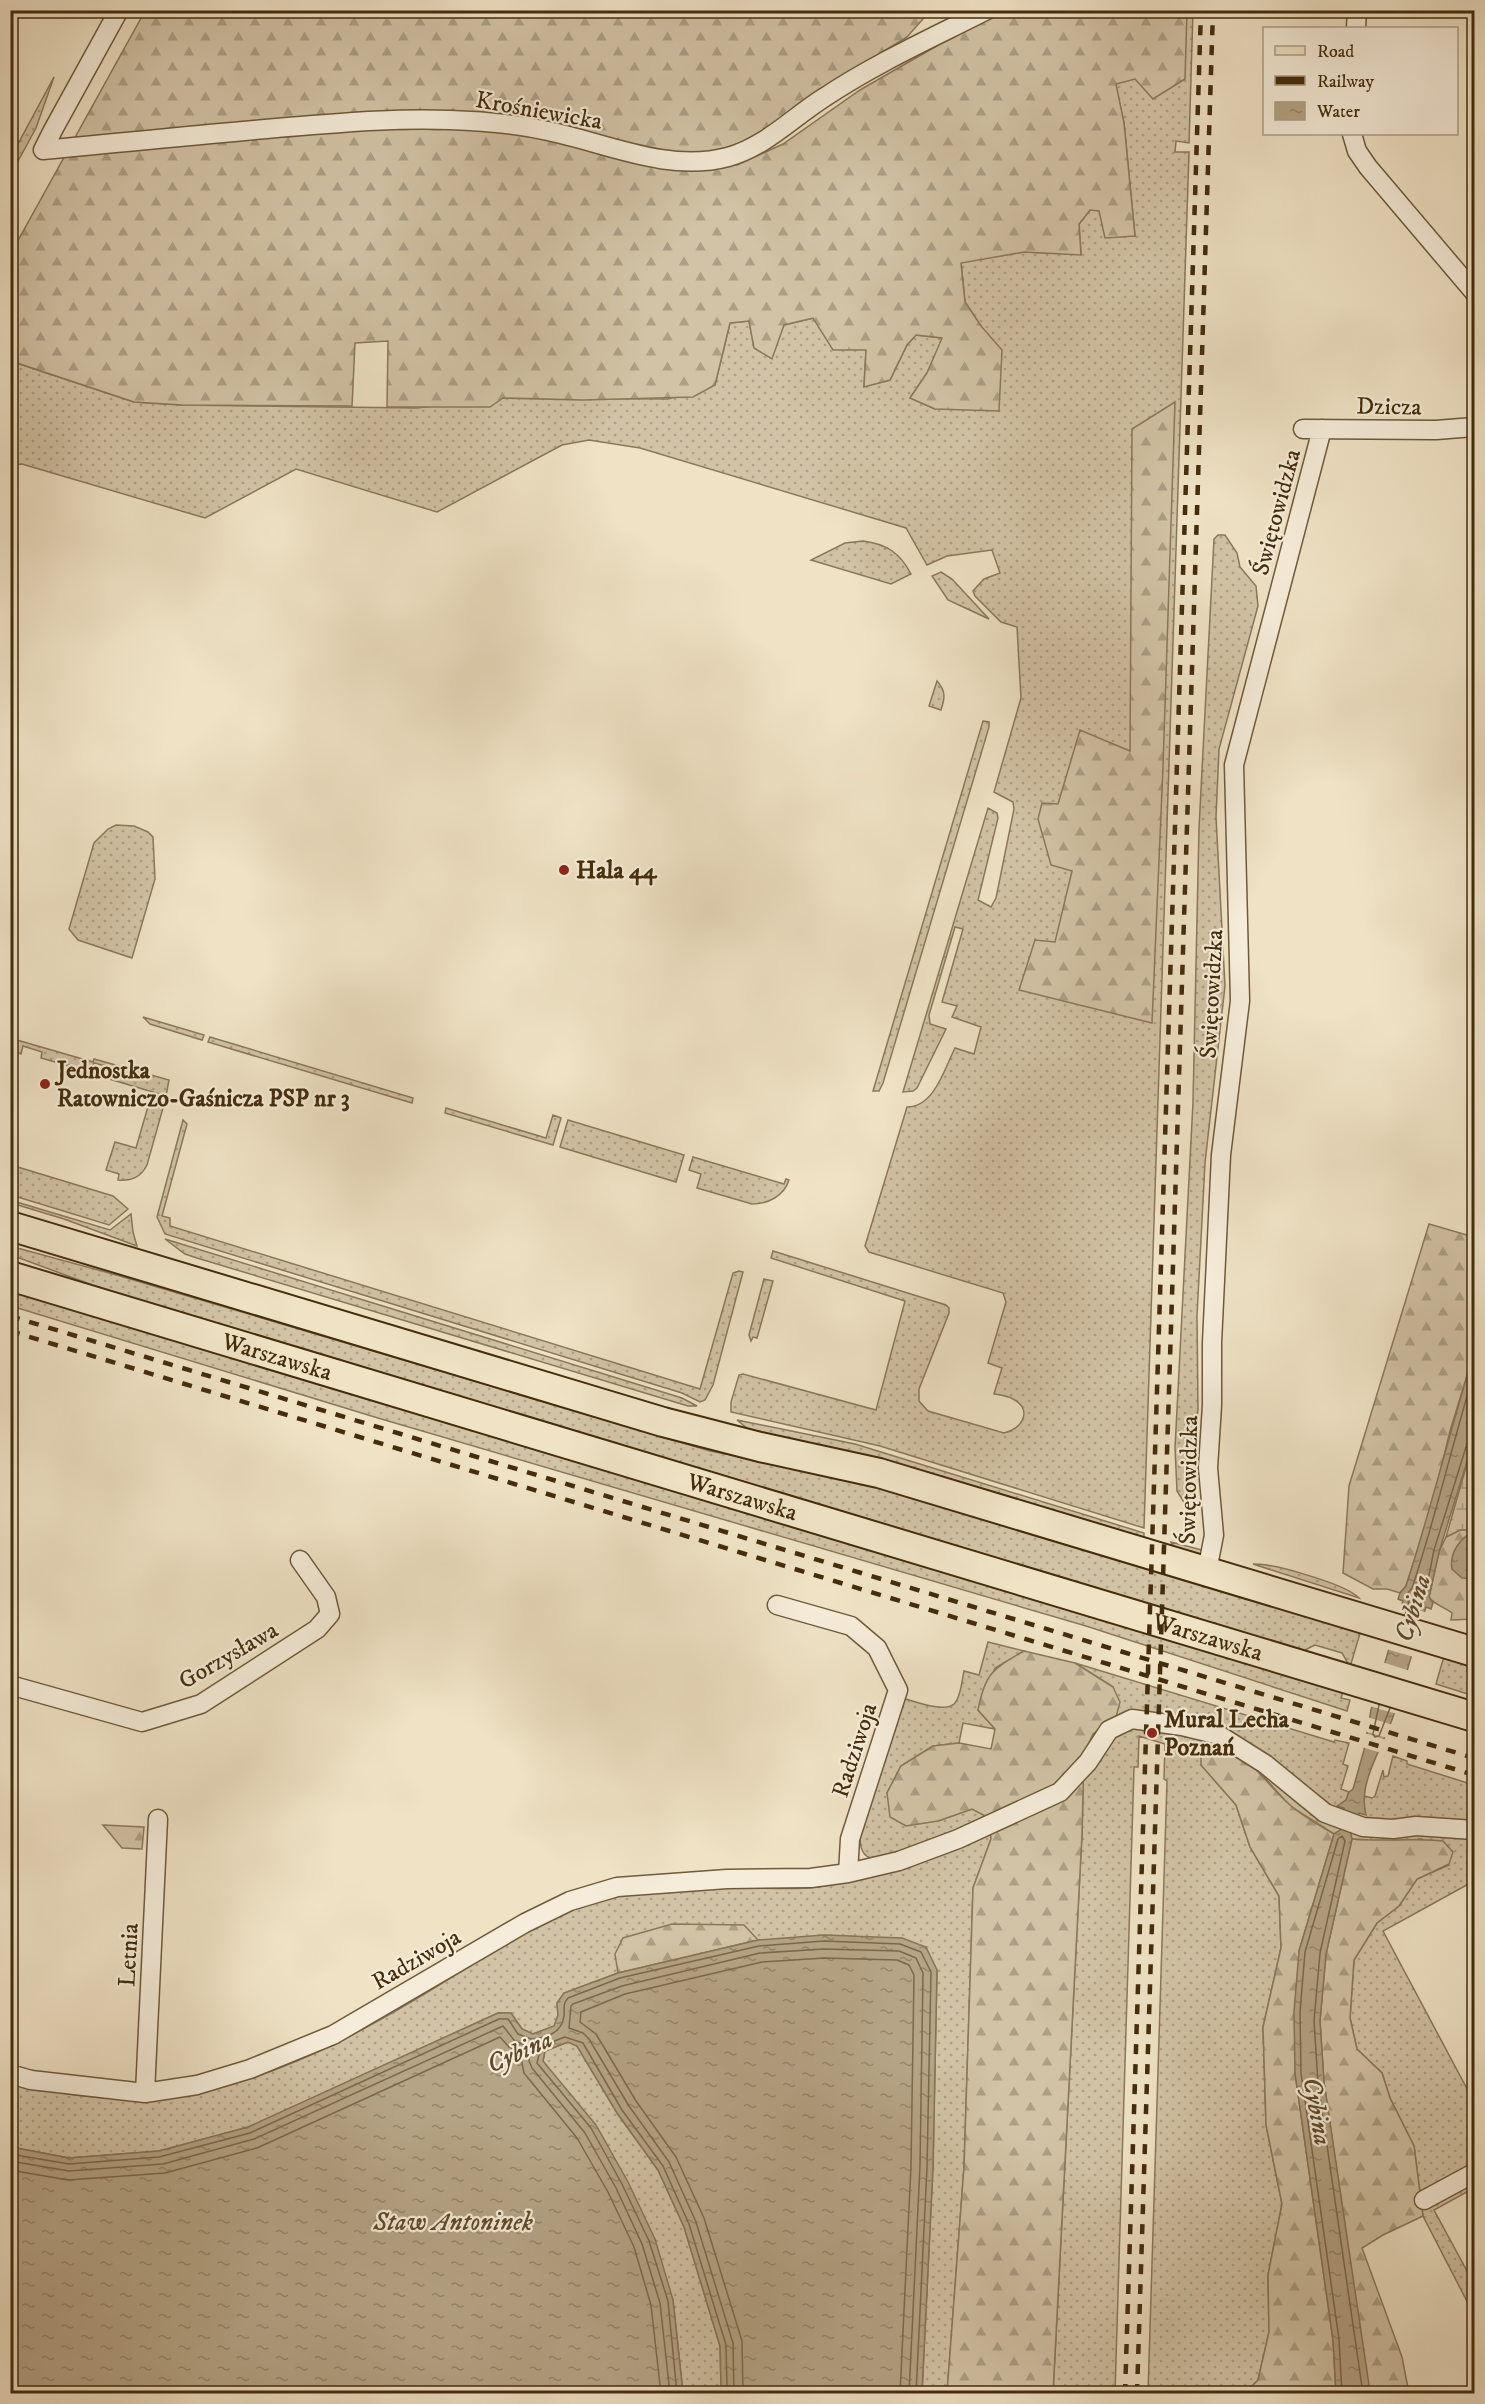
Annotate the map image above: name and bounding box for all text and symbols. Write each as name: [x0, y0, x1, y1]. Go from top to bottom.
legend: [1263, 27, 1458, 135]
text: Road: [1317, 41, 1354, 63]
text: Railway: [1317, 71, 1375, 93]
street label: Krośniewicka: [473, 85, 605, 137]
text: Water: [1316, 101, 1360, 123]
street label: Dzicza: [1356, 391, 1423, 423]
street label: Świętowidzka: [1245, 445, 1308, 579]
place label: Hala 44: [576, 856, 658, 886]
marker: Hala 44: [557, 863, 571, 877]
street label: Świętowidzka: [1193, 928, 1230, 1059]
place label: Jednostka Ratowniczo-Gaśnicza PSP nr 3: [54, 1056, 350, 1114]
marker: Jednostka Ratowniczo-Gaśnicza PSP nr 3: [38, 1077, 52, 1091]
street label: Warszawska: [217, 1326, 336, 1388]
street label: Świętowidzka: [1172, 1414, 1205, 1545]
street label: Warszawska: [682, 1467, 802, 1529]
water label: Cybina: [1388, 1571, 1439, 1646]
street label: Warszawska: [1148, 1607, 1267, 1669]
street label: Gorzysława: [173, 1615, 284, 1696]
street label: Radziwoja: [826, 1698, 885, 1801]
place label: Mural Lecha Poznań: [1164, 1705, 1290, 1763]
marker: Mural Lecha Poznań: [1145, 1726, 1159, 1740]
street label: Letnia: [112, 1922, 146, 1988]
street label: Radziwoja: [367, 1922, 467, 1997]
water label: Cybina: [482, 2023, 558, 2081]
water label: Cybina: [1294, 2075, 1339, 2148]
water label: Staw Antoninek: [372, 2206, 533, 2239]

